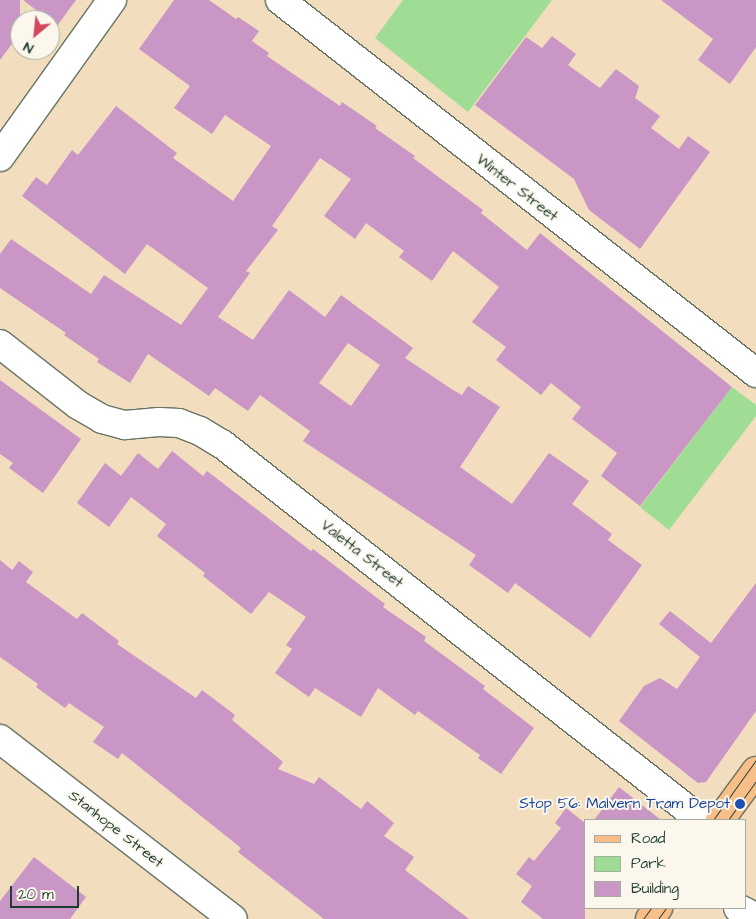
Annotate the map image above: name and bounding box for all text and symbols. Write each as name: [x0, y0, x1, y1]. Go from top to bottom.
north arrow: [10, 10, 60, 60]
text: N: [20, 36, 37, 58]
street label: Winter Street: [473, 151, 561, 225]
street label: Valetta Street: [317, 516, 407, 592]
street label: Stanhope Street: [65, 786, 167, 872]
place label: Stop 56: Malvern Tram Depot: [519, 795, 730, 813]
marker: Stop 56: Malvern Tram Depot: [734, 798, 746, 810]
legend: [584, 819, 746, 909]
text: Road: [631, 828, 665, 849]
text: Park: [631, 853, 666, 874]
scale bar: [12, 876, 81, 908]
text: Building: [631, 878, 679, 899]
text: 20 m: [18, 884, 54, 905]

